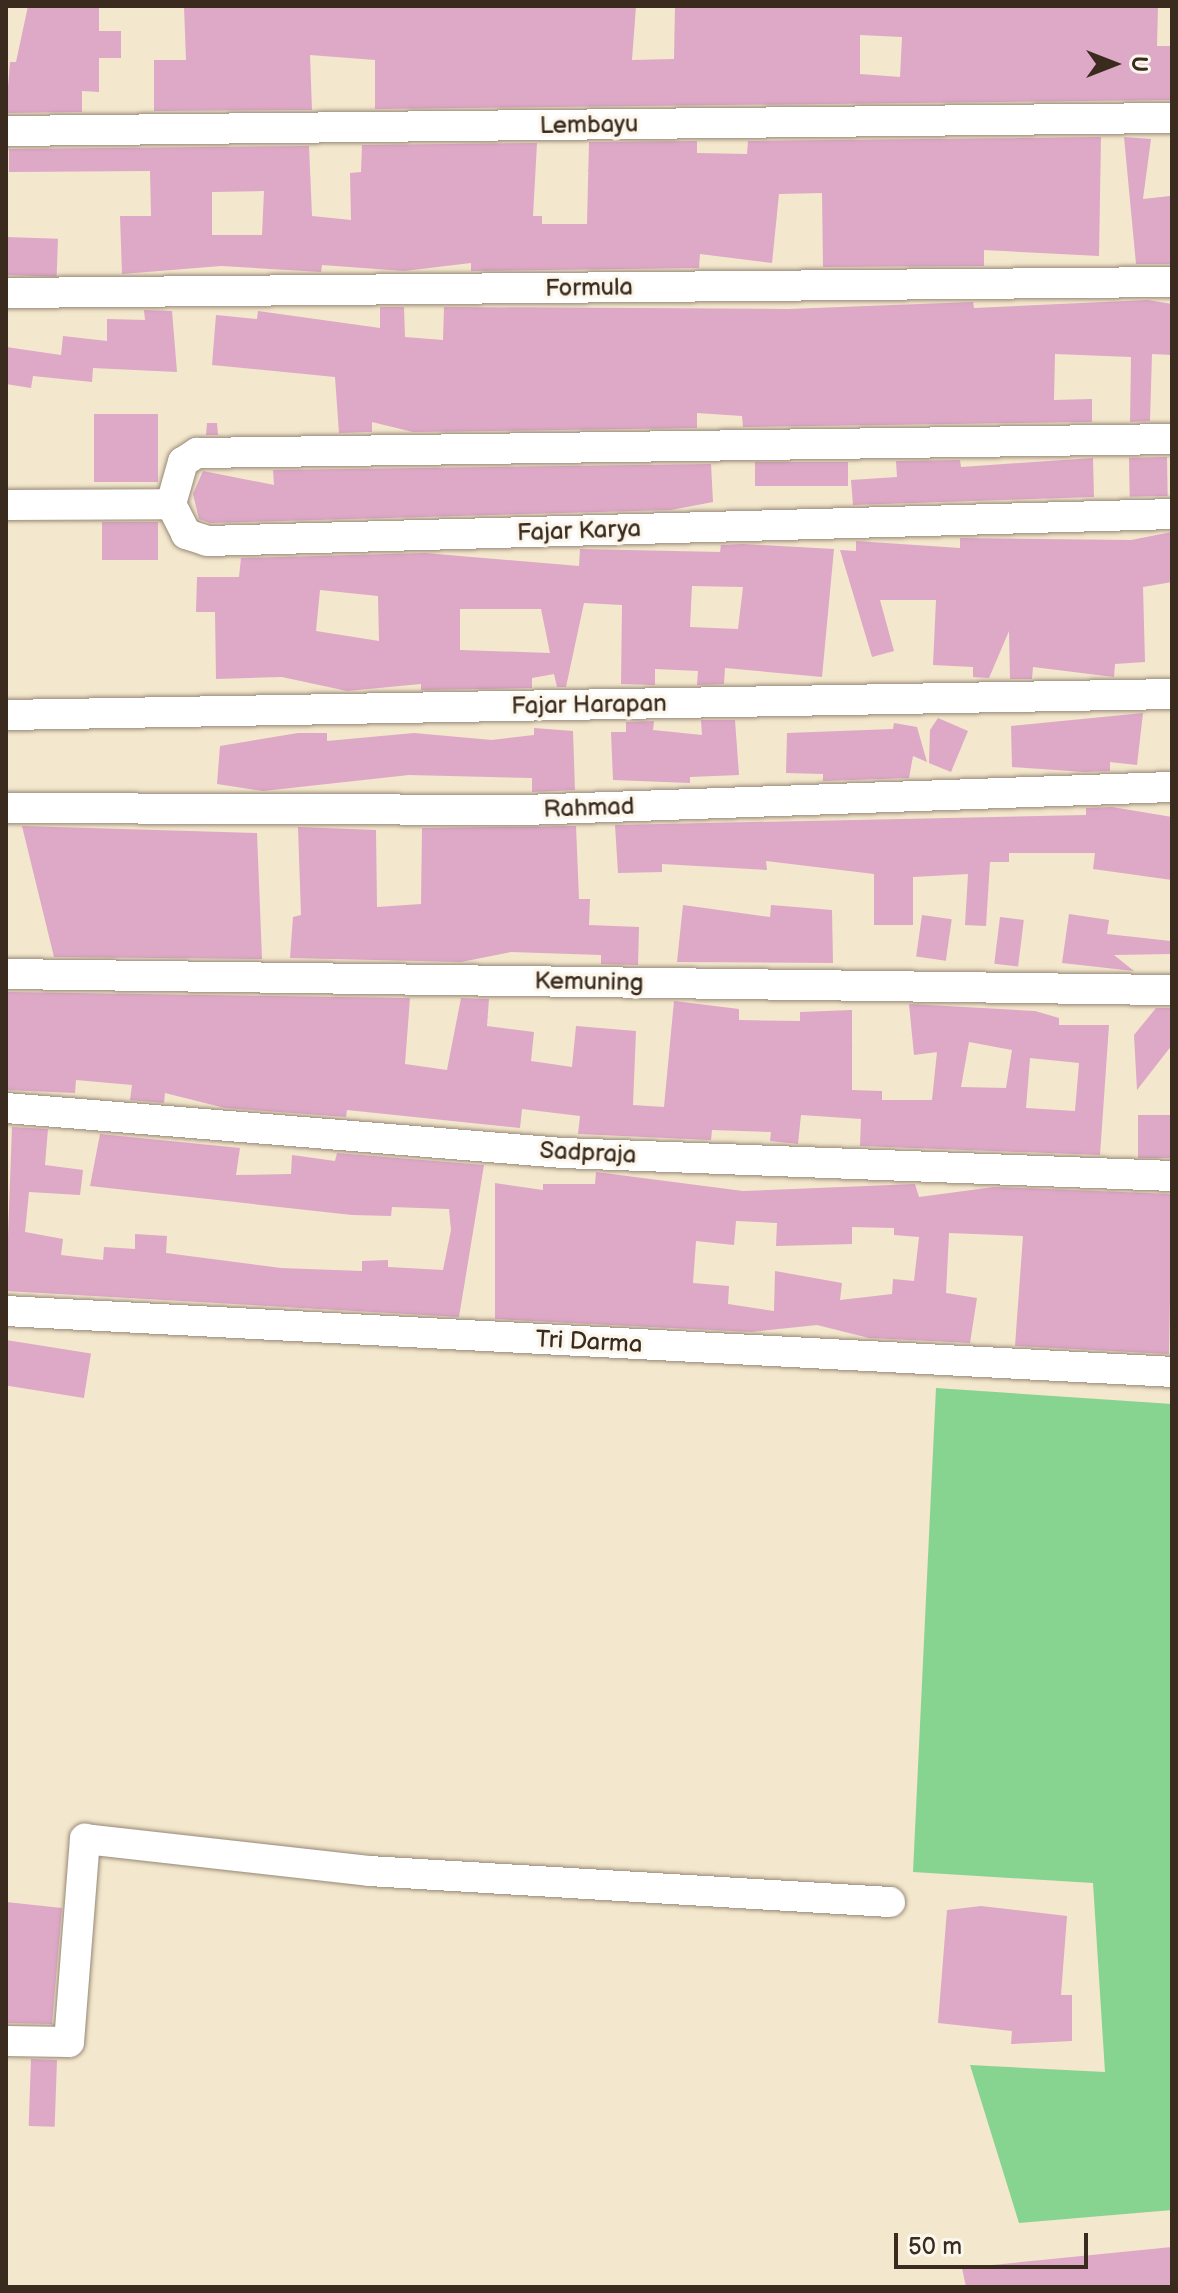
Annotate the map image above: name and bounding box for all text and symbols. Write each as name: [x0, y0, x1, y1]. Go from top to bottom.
north arrow: [1074, 24, 1154, 104]
text: U: [1125, 56, 1152, 72]
street label: Lembayu: [539, 110, 639, 140]
street label: Formula: [545, 273, 633, 303]
street label: Fajar Karya: [517, 514, 641, 548]
street label: Fajar Harapan: [511, 689, 667, 721]
street label: Rahmad: [543, 792, 635, 824]
street label: Kemuning: [534, 967, 644, 997]
street label: Sadpraja: [539, 1136, 637, 1170]
street label: Tri Darma: [535, 1325, 643, 1359]
scale bar: [898, 2217, 1092, 2267]
text: 50 m: [908, 2232, 962, 2261]

